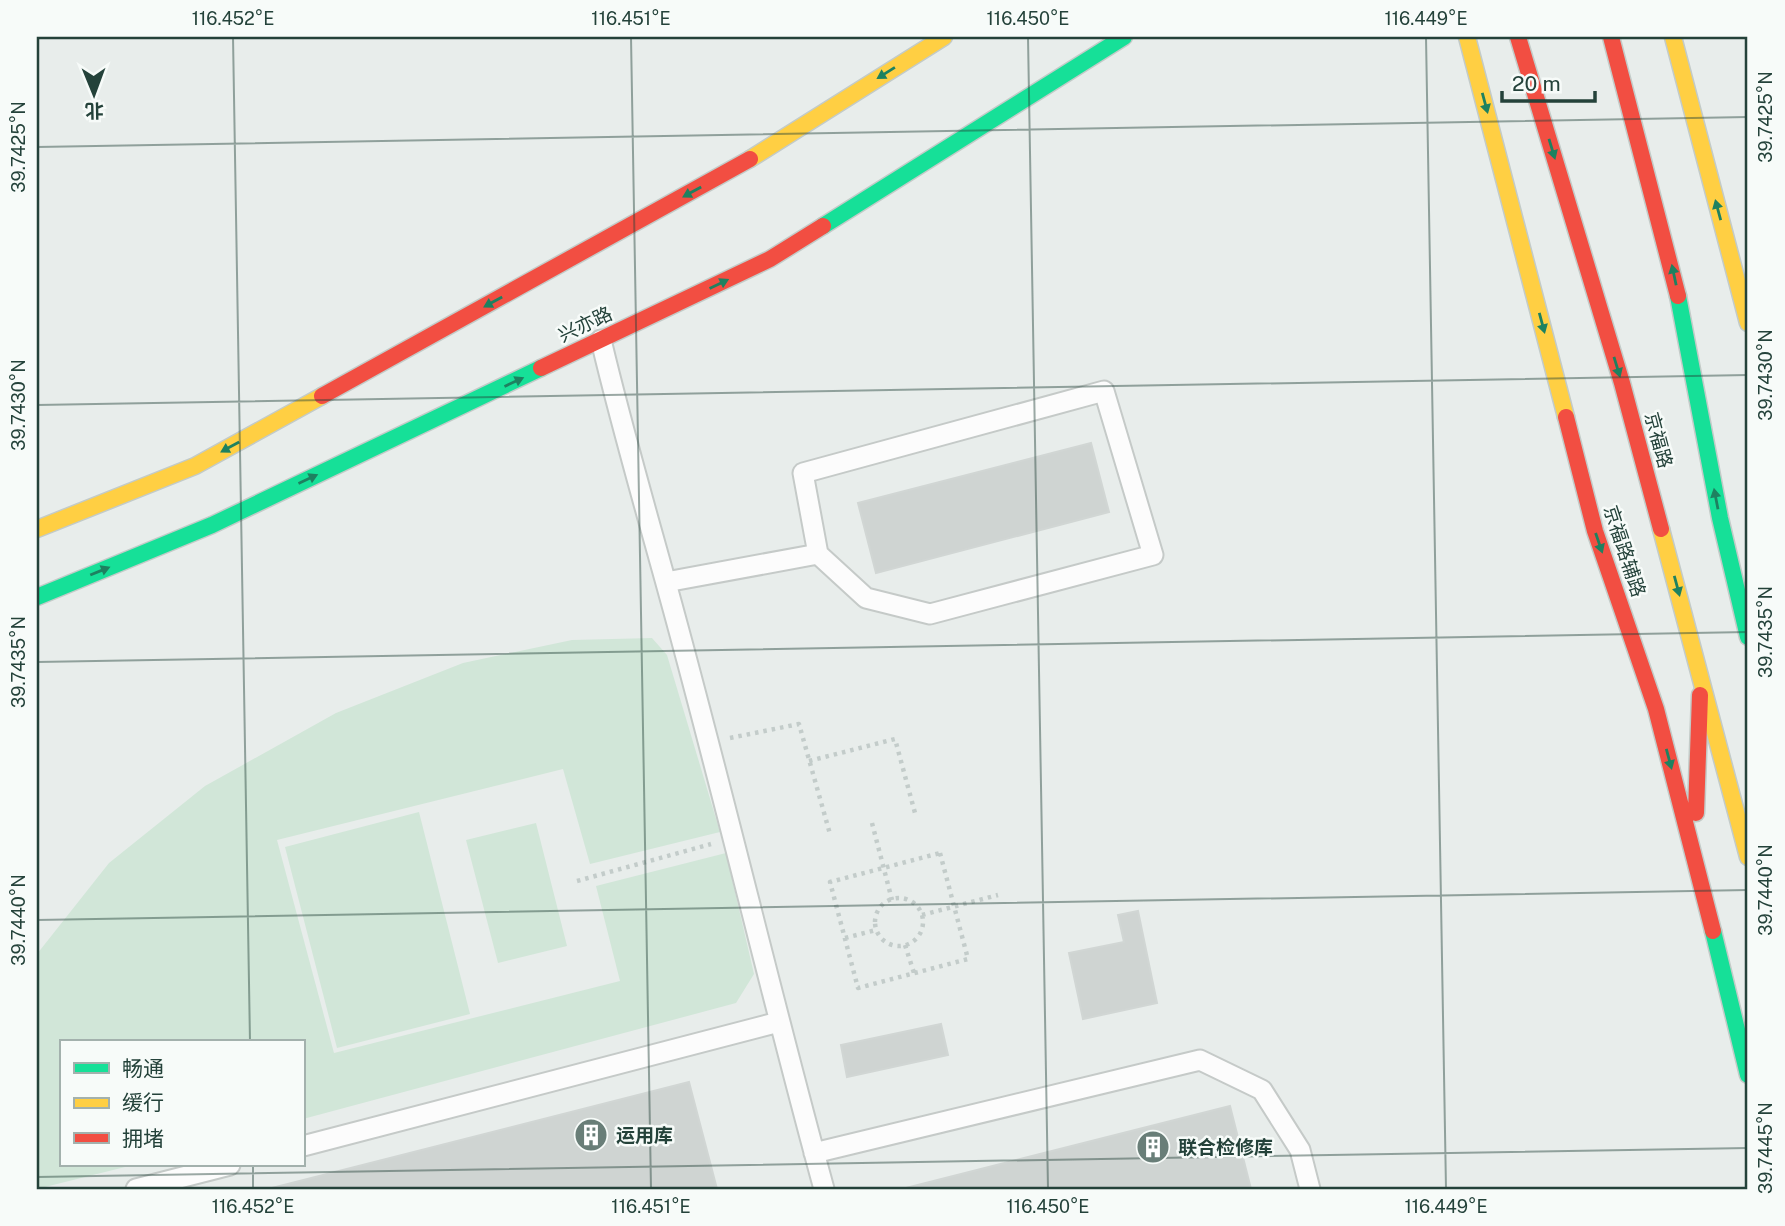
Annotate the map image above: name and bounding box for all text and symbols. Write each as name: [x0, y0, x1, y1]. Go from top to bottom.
text: 116.452°E: [192, 8, 274, 29]
text: 116.451°E: [591, 8, 671, 29]
text: 116.450°E: [987, 8, 1070, 29]
text: 116.449°E: [1384, 8, 1468, 29]
north arrow: [60, 60, 130, 130]
scale bar: [1502, 60, 1594, 104]
one-way arrow: [877, 67, 896, 80]
text: 20 m: [1512, 71, 1561, 96]
text: 39.7425°N: [1755, 71, 1776, 163]
one-way arrow: [1480, 92, 1491, 114]
text: 北: [85, 100, 104, 122]
text: 39.7425°N: [8, 101, 29, 193]
one-way arrow: [1547, 139, 1557, 160]
one-way arrow: [683, 186, 702, 198]
one-way arrow: [1712, 198, 1723, 220]
one-way arrow: [1668, 264, 1679, 286]
one-way arrow: [709, 278, 729, 289]
one-way arrow: [483, 296, 503, 308]
street label: 兴亦路: [555, 302, 615, 346]
one-way arrow: [1537, 312, 1548, 334]
text: 39.7430°N: [1755, 329, 1776, 421]
one-way arrow: [1613, 357, 1623, 378]
text: 39.7430°N: [8, 359, 29, 451]
one-way arrow: [504, 376, 524, 387]
street label: 京福路: [1641, 410, 1677, 470]
one-way arrow: [220, 441, 239, 453]
one-way arrow: [298, 474, 318, 485]
one-way arrow: [1710, 487, 1721, 509]
street label: 京福路辅路: [1600, 502, 1650, 600]
one-way arrow: [1594, 533, 1605, 554]
one-way arrow: [90, 565, 111, 576]
one-way arrow: [1672, 576, 1683, 598]
text: 39.7435°N: [1755, 586, 1776, 678]
text: 39.7435°N: [8, 616, 29, 708]
one-way arrow: [1665, 749, 1675, 770]
text: 39.7440°N: [1755, 844, 1776, 936]
text: 39.7440°N: [8, 874, 29, 966]
legend: [60, 1040, 304, 1166]
text: 畅通: [122, 1056, 164, 1081]
text: 缓行: [122, 1090, 164, 1115]
text: 39.7445°N: [1755, 1102, 1776, 1194]
building icon: 运用库: [572, 1116, 610, 1154]
place label: 运用库: [616, 1124, 673, 1146]
text: 拥堵: [122, 1126, 164, 1151]
building icon: 联合检修库: [1134, 1128, 1172, 1166]
place label: 联合检修库: [1178, 1136, 1273, 1158]
text: 116.452°E: [212, 1196, 294, 1217]
text: 116.451°E: [611, 1196, 691, 1217]
text: 116.450°E: [1007, 1196, 1090, 1217]
text: 116.449°E: [1404, 1196, 1488, 1217]

